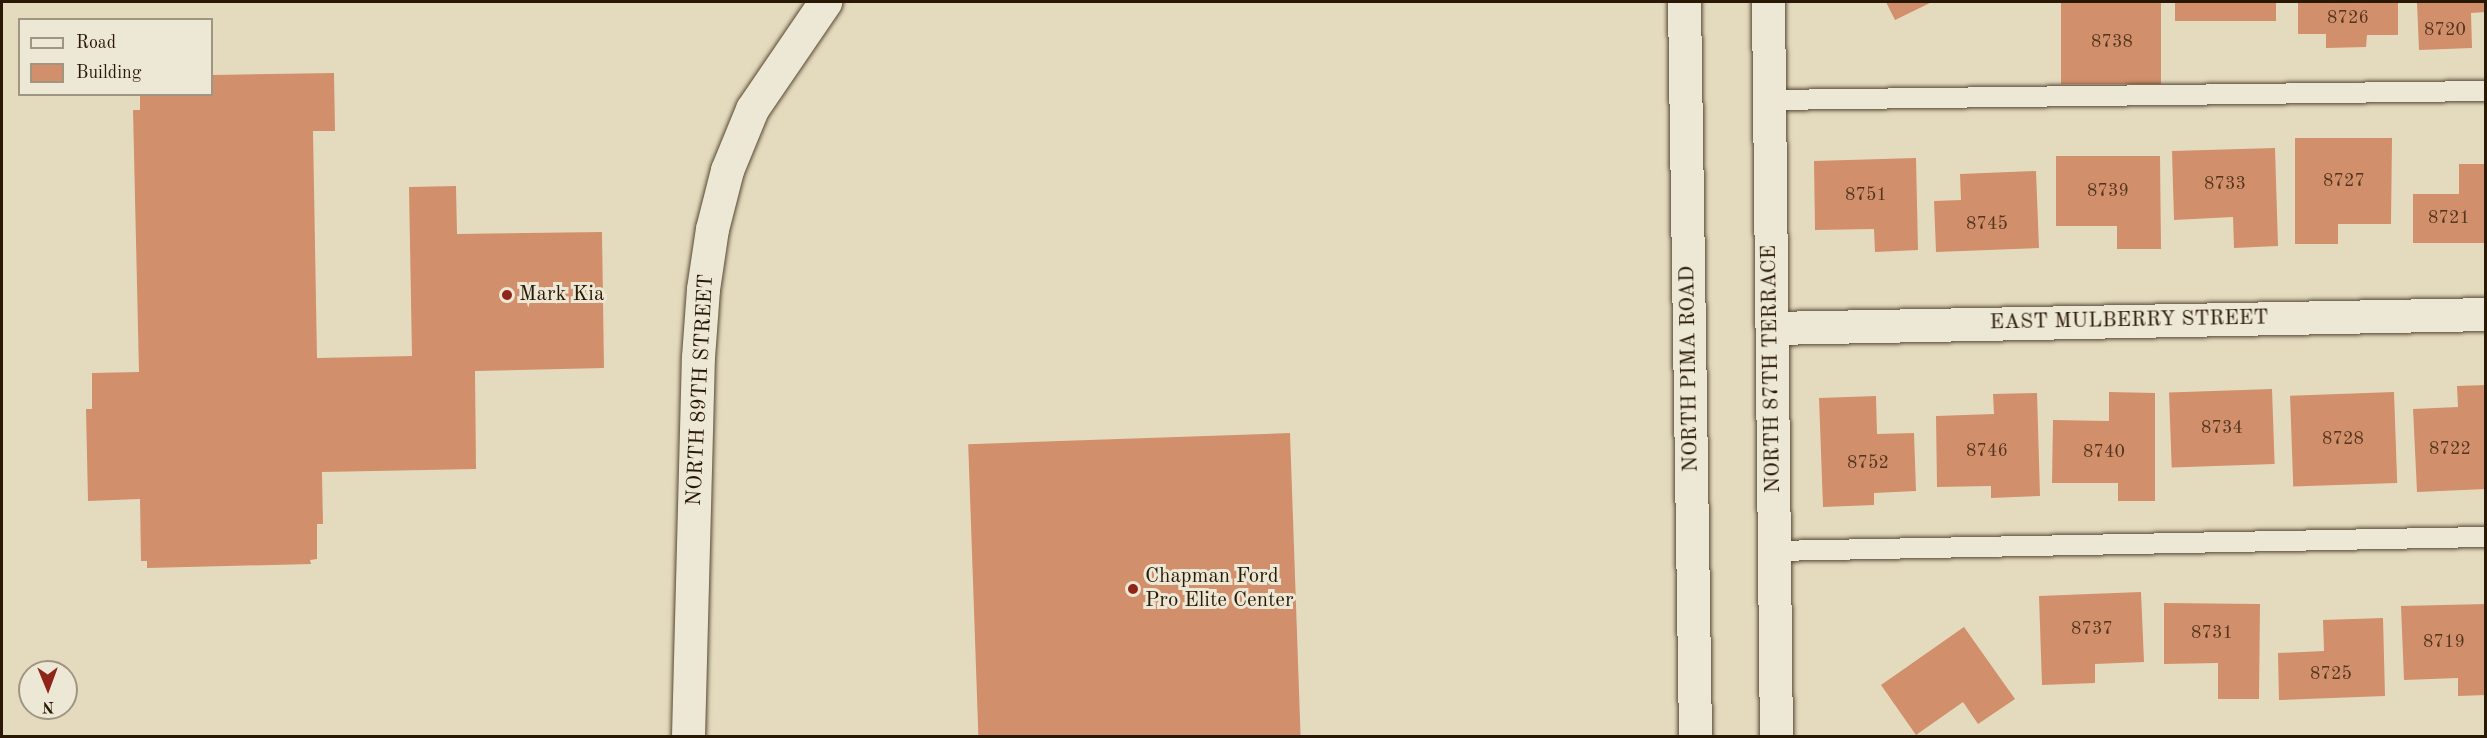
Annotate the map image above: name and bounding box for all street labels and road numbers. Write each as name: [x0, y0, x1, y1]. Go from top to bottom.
street label: NORTH 87TH TERRACE: [1757, 245, 1787, 493]
street label: NORTH PIMA ROAD: [1676, 266, 1704, 472]
street label: NORTH 89TH STREET: [682, 273, 720, 507]
street label: EAST MULBERRY STREET: [1989, 306, 2269, 336]

